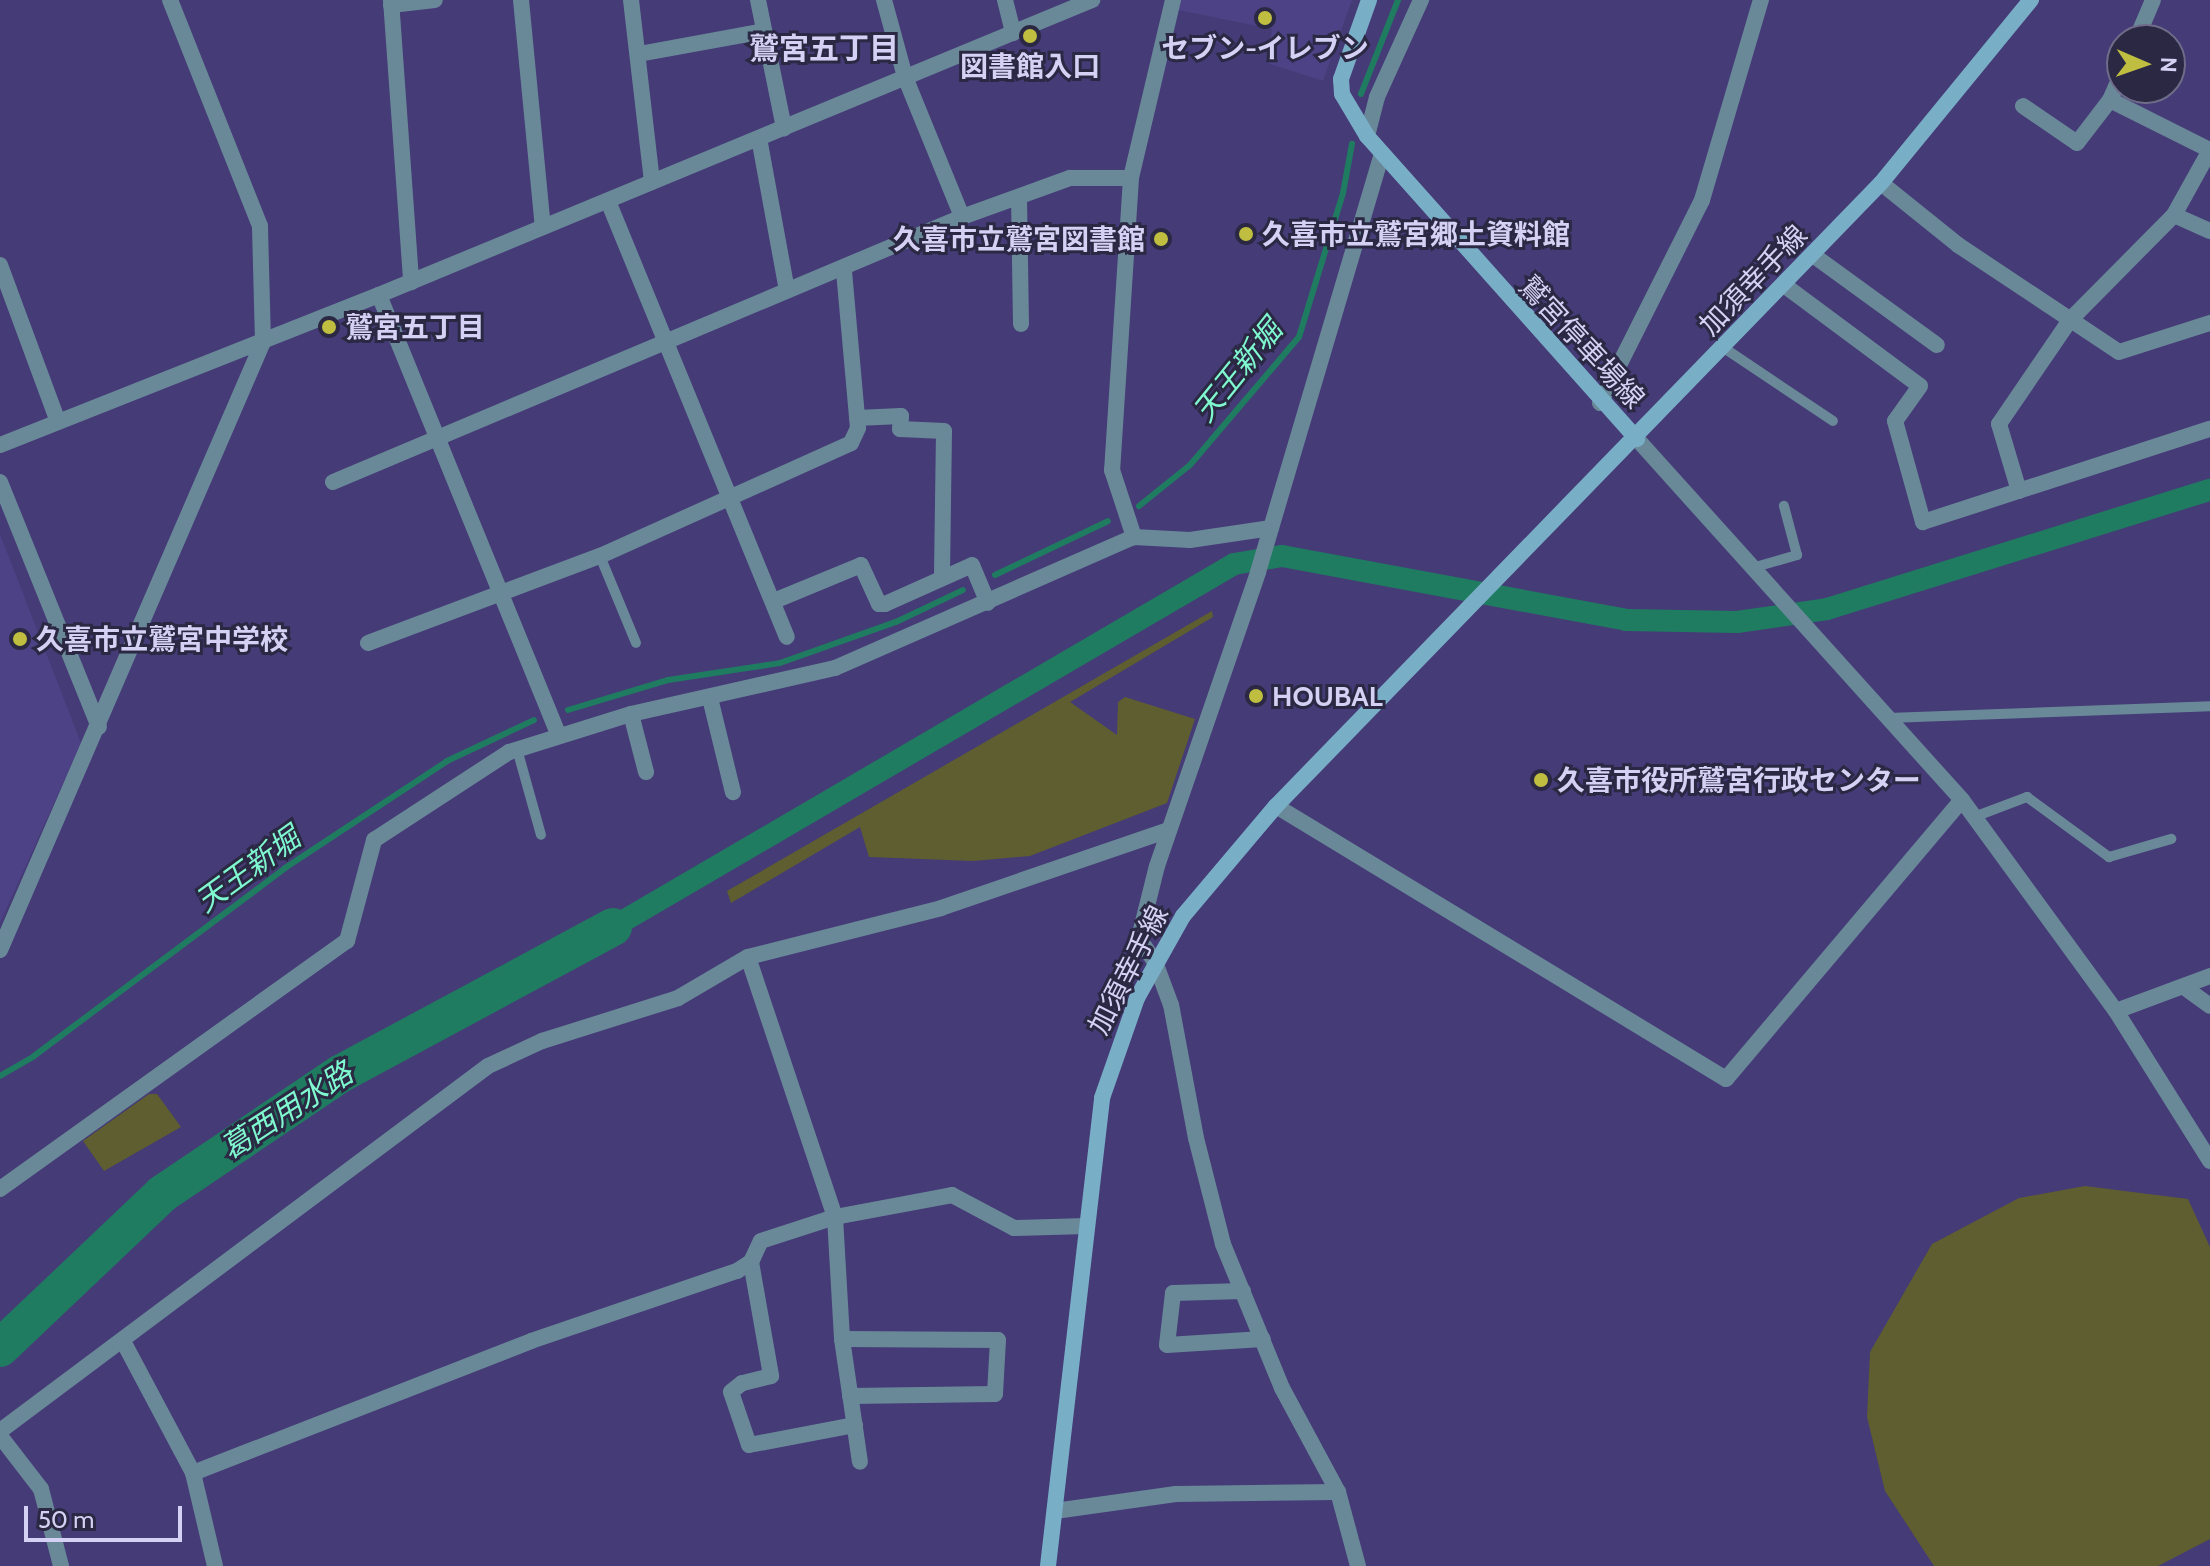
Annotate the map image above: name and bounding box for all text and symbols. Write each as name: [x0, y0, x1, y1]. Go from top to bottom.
marker: セブン-イレブン: [1256, 9, 1274, 27]
north arrow: [2106, 24, 2186, 104]
marker: 図書館入口: [1021, 27, 1039, 45]
district label: 鷲宮五丁目: [749, 31, 899, 67]
place label: セブン-イレブン: [1161, 31, 1369, 65]
place label: 図書館入口: [960, 49, 1100, 83]
text: N: [2155, 57, 2182, 73]
place label: 久喜市立鷲宮郷土資料館: [1262, 217, 1570, 251]
street label: 加須幸手線: [1692, 218, 1814, 342]
place label: 久喜市立鷲宮図書館: [893, 222, 1145, 256]
marker: 久喜市立鷲宮郷土資料館: [1237, 225, 1255, 243]
marker: 久喜市立鷲宮図書館: [1152, 230, 1170, 248]
street label: 鷲宮停車場線: [1512, 269, 1652, 415]
place label: 鷲宮五丁目: [345, 310, 485, 344]
water label: 天王新堀: [1186, 313, 1290, 429]
marker: 鷲宮五丁目: [320, 318, 338, 336]
place label: 久喜市立鷲宮中学校: [36, 622, 288, 656]
marker: 久喜市立鷲宮中学校: [11, 630, 29, 648]
place label: HOUBAL: [1272, 679, 1383, 713]
marker: HOUBAL: [1247, 687, 1265, 705]
place label: 久喜市役所鷲宮行政センター: [1557, 763, 1921, 797]
marker: 久喜市役所鷲宮行政センター: [1532, 771, 1550, 789]
water label: 天王新堀: [189, 820, 307, 920]
street label: 加須幸手線: [1081, 900, 1175, 1040]
water label: 葛西用水路: [214, 1055, 360, 1167]
scale bar: [28, 1490, 186, 1540]
text: 50 m: [38, 1505, 94, 1534]

